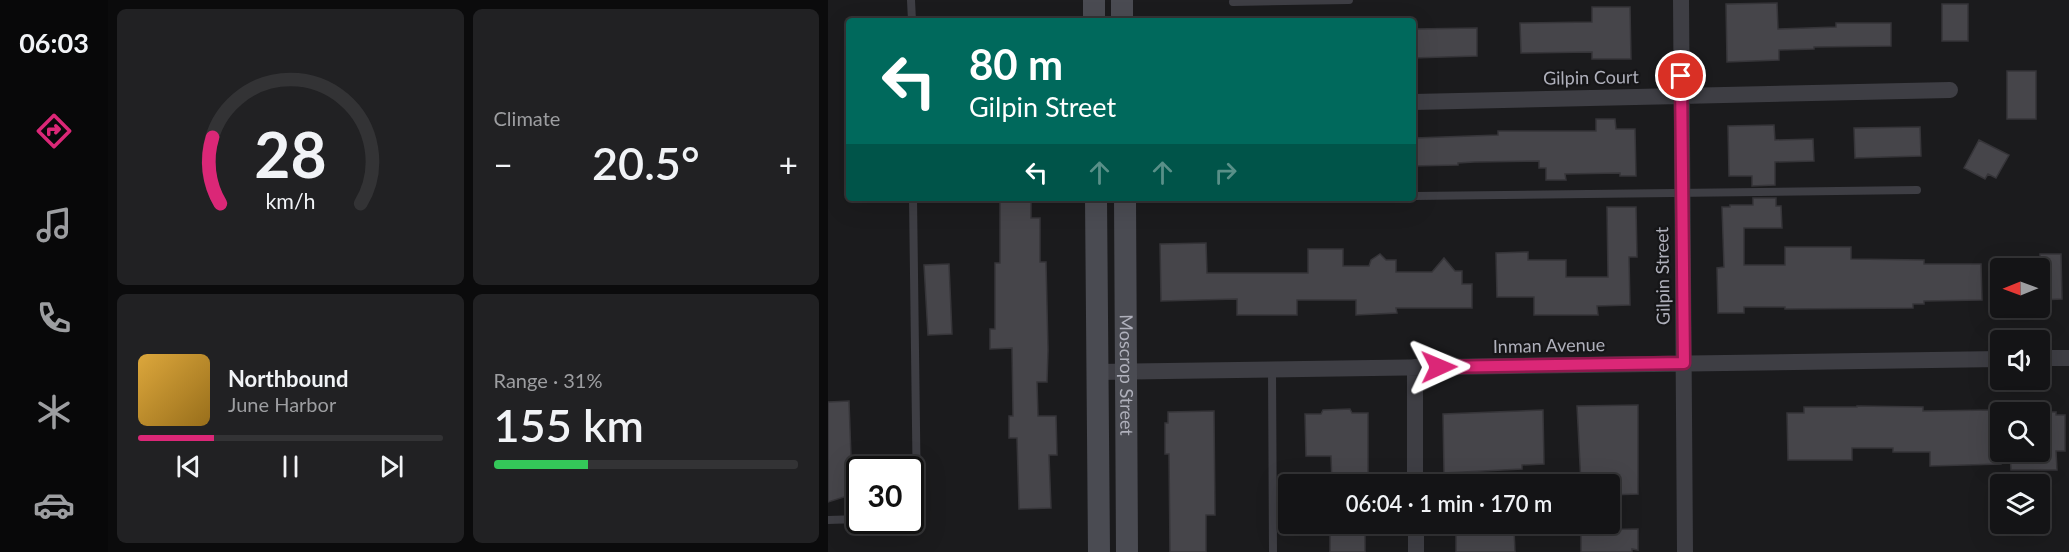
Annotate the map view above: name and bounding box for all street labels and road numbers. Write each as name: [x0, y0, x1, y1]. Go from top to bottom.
street label: Gilpin Court: [1543, 65, 1640, 89]
street label: Gilpin Street: [1650, 226, 1674, 325]
street label: Moscrop Street: [1116, 314, 1138, 436]
street label: Inman Avenue: [1493, 333, 1605, 357]

